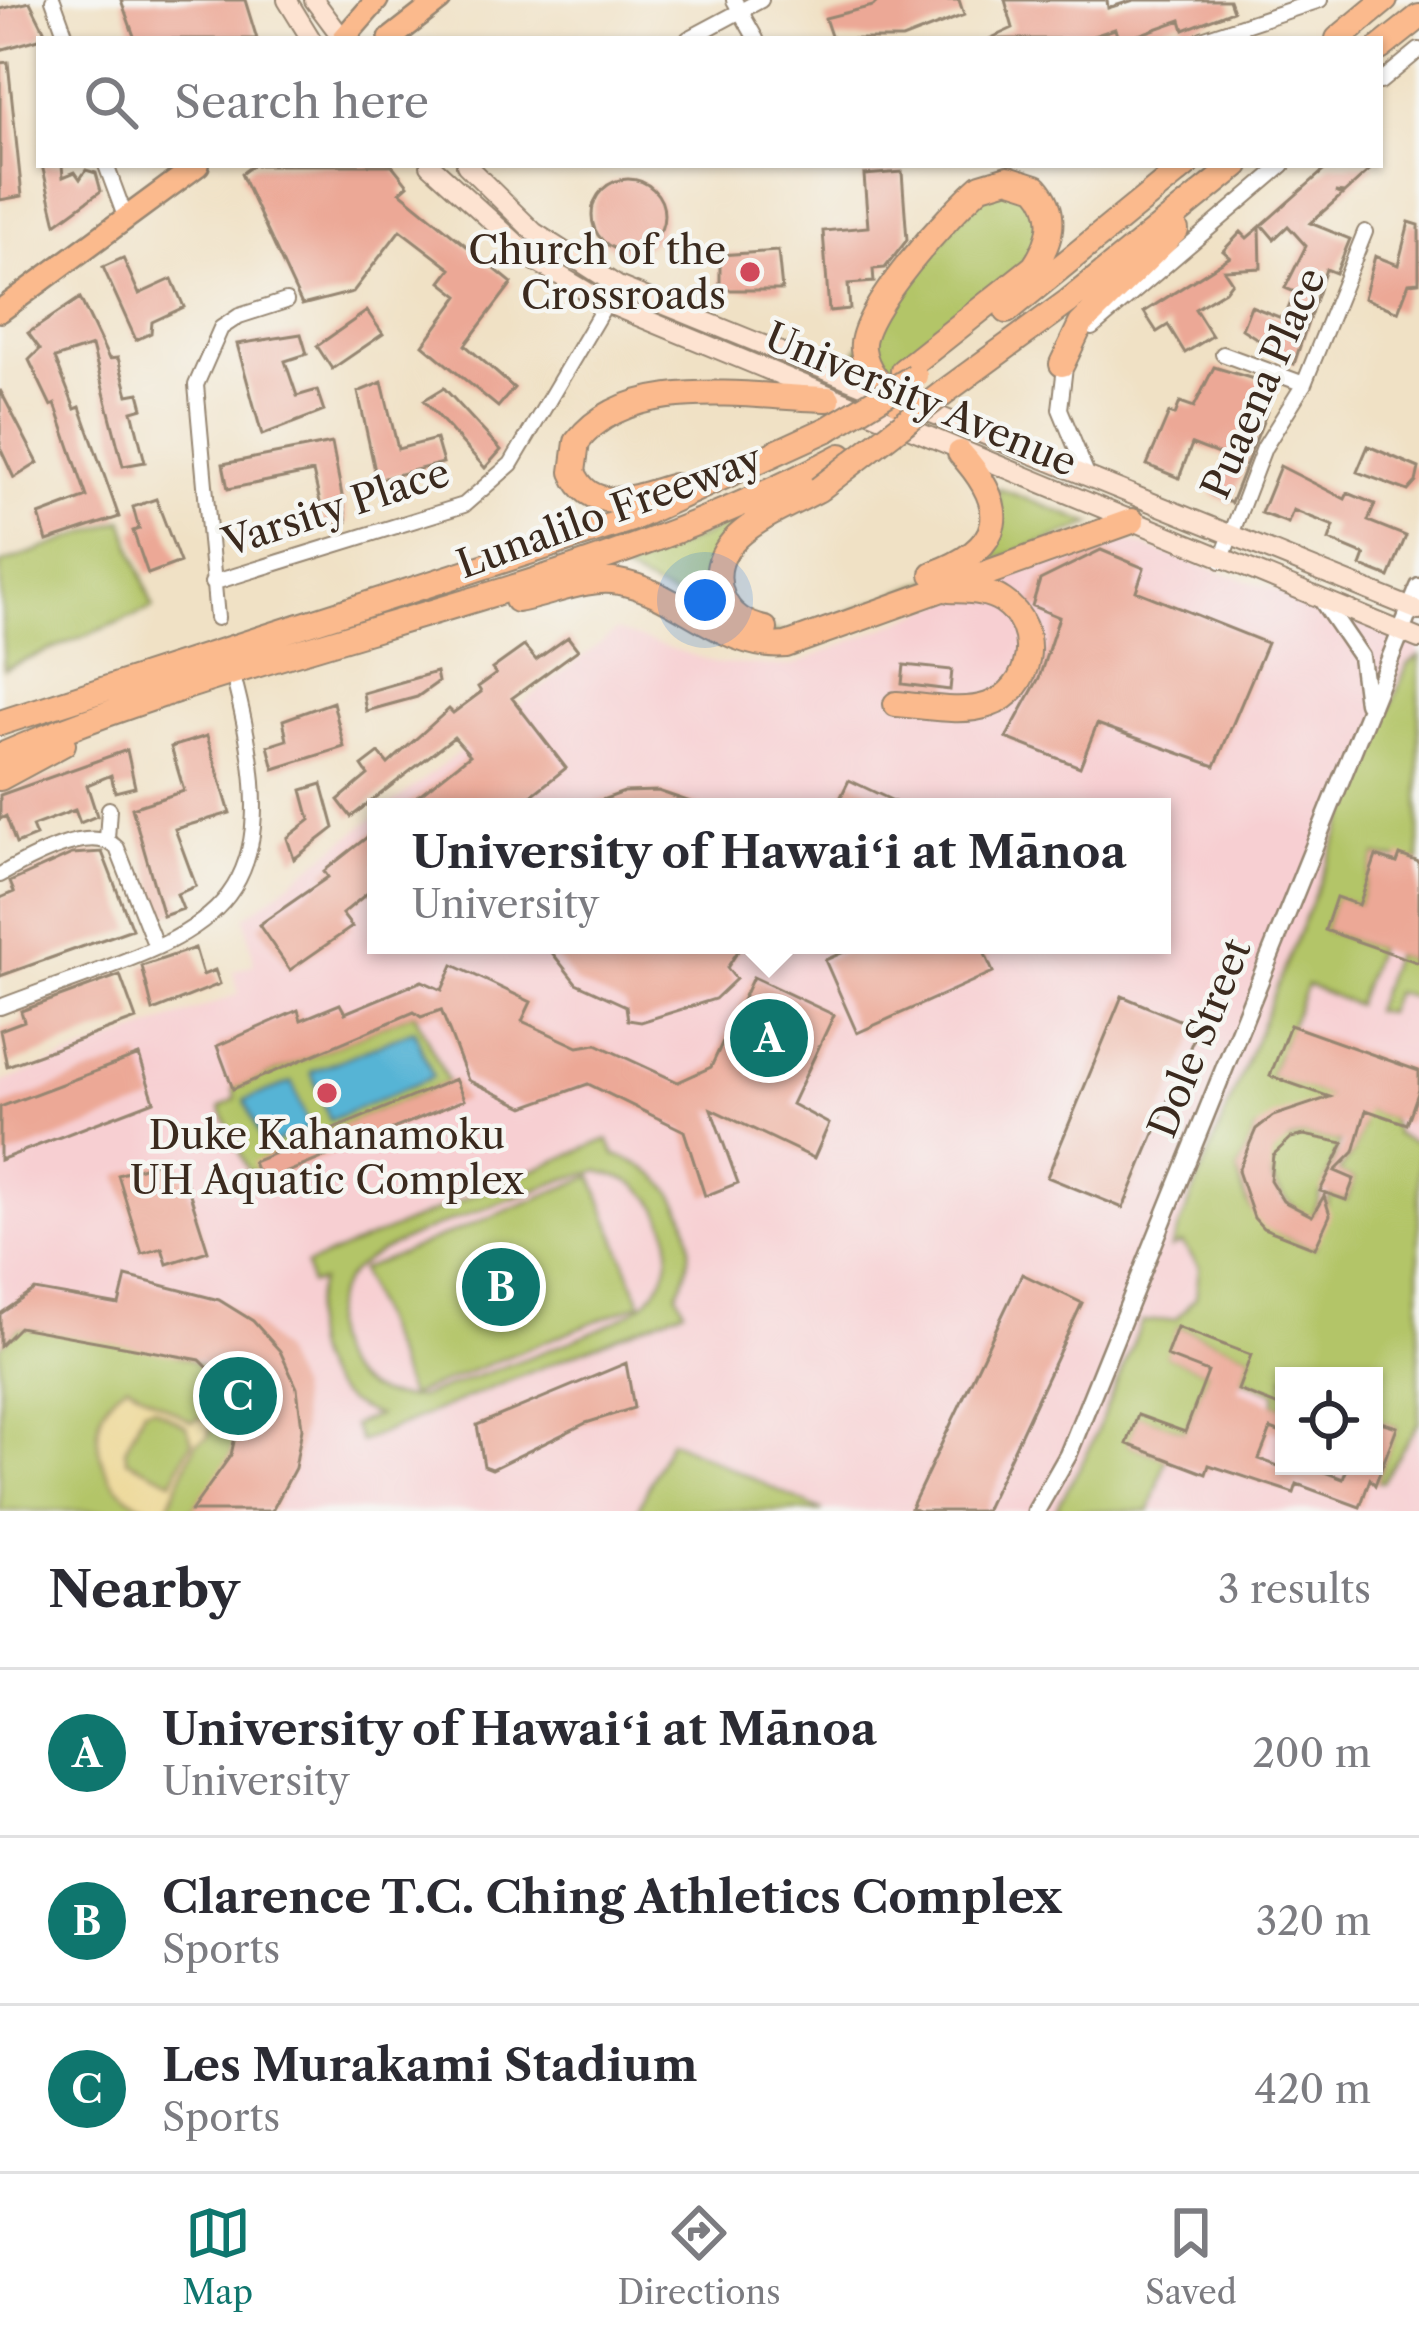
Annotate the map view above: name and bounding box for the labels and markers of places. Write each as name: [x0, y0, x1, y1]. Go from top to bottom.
place label: Church of the Crossroads: [468, 226, 726, 319]
marker: Church of the Crossroads: [737, 259, 763, 285]
pin: A: [730, 993, 808, 1083]
marker: Duke Kahanamoku UH Aquatic Complex: [314, 1080, 340, 1106]
place label: Duke Kahanamoku UH Aquatic Complex: [130, 1111, 524, 1204]
pin: B: [462, 1242, 540, 1332]
pin: C: [199, 1351, 277, 1441]

